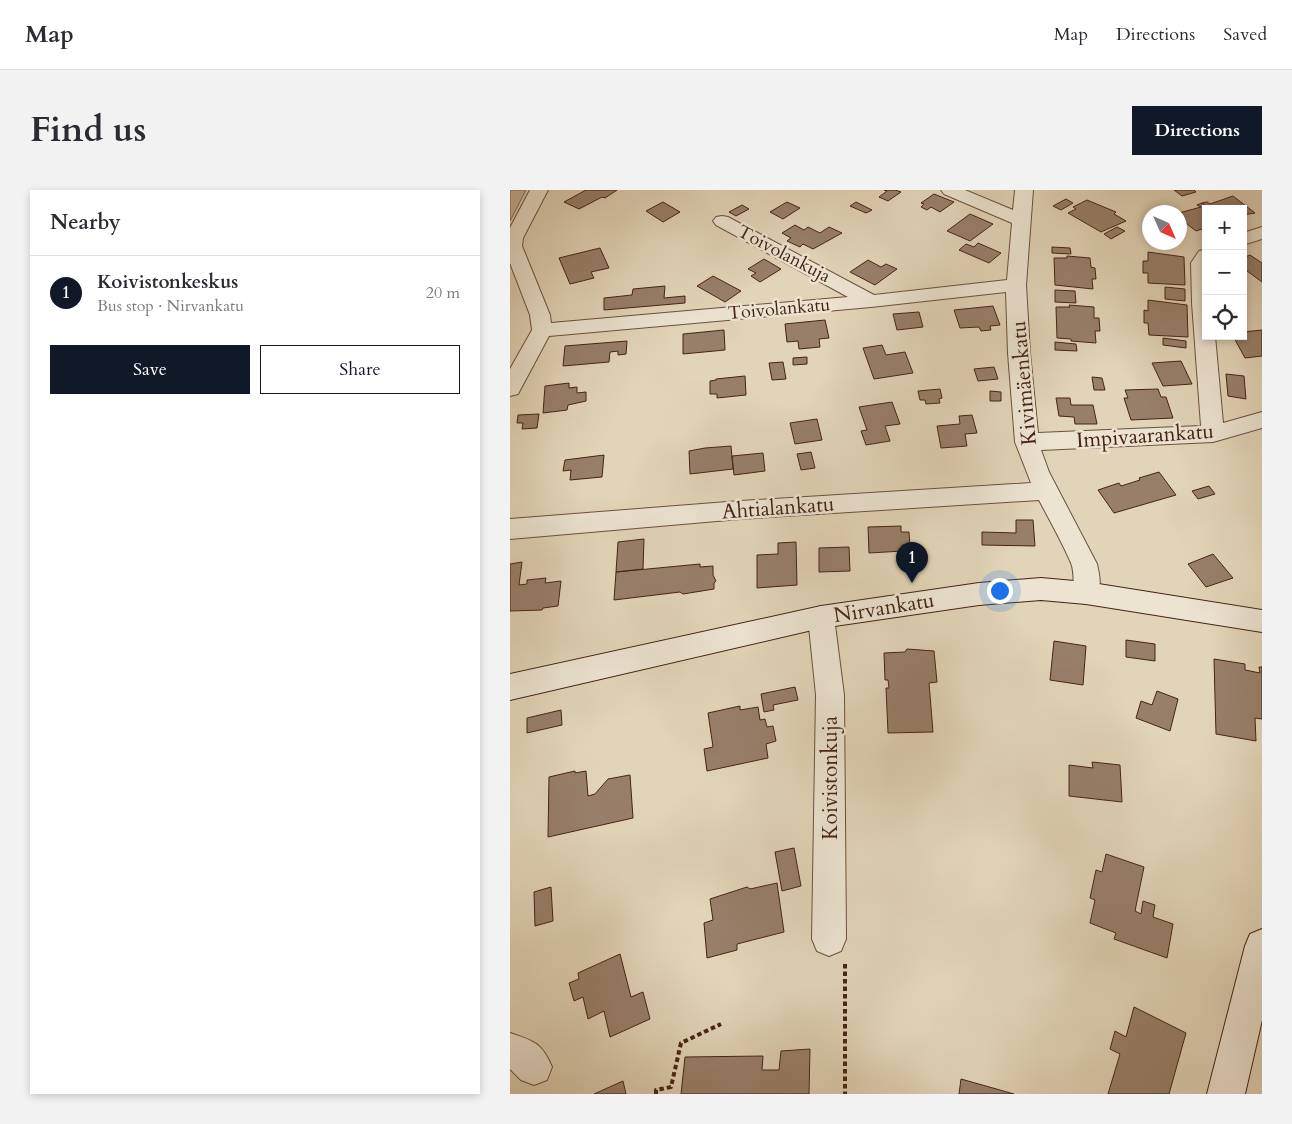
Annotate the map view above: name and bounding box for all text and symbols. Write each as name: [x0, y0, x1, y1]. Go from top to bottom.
text: Map: [25, 18, 74, 51]
text: Map: [1054, 22, 1088, 47]
text: Directions: [1116, 22, 1195, 47]
text: Saved: [1223, 22, 1267, 47]
text: Find us: [30, 106, 146, 154]
button: Directions: [1132, 106, 1262, 155]
north arrow: [1142, 205, 1187, 250]
map controls: [1202, 205, 1247, 340]
button: +: [1202, 205, 1247, 250]
text: Nearby: [50, 208, 121, 237]
street label: Toivolankuja: [733, 219, 835, 289]
button: −: [1202, 250, 1247, 295]
text: Koivistonkeskus: [97, 269, 238, 295]
text: 1: [62, 282, 70, 304]
text: 20 m: [426, 282, 460, 304]
street label: Toivolankatu: [727, 292, 831, 326]
text: Bus stop · Nirvankatu: [97, 295, 244, 317]
button: locate: [1202, 295, 1247, 340]
street label: Kivimäenkatu: [1004, 319, 1044, 447]
button: Save: [50, 345, 250, 394]
button: Share: [260, 345, 460, 394]
street label: Impivaarankatu: [1075, 417, 1215, 455]
street label: Ahtialankatu: [721, 490, 835, 526]
pin: 1: [896, 542, 928, 583]
your location: [987, 578, 1013, 604]
street label: Nirvankatu: [832, 586, 936, 630]
street label: Koivistonkuja: [816, 716, 845, 840]

